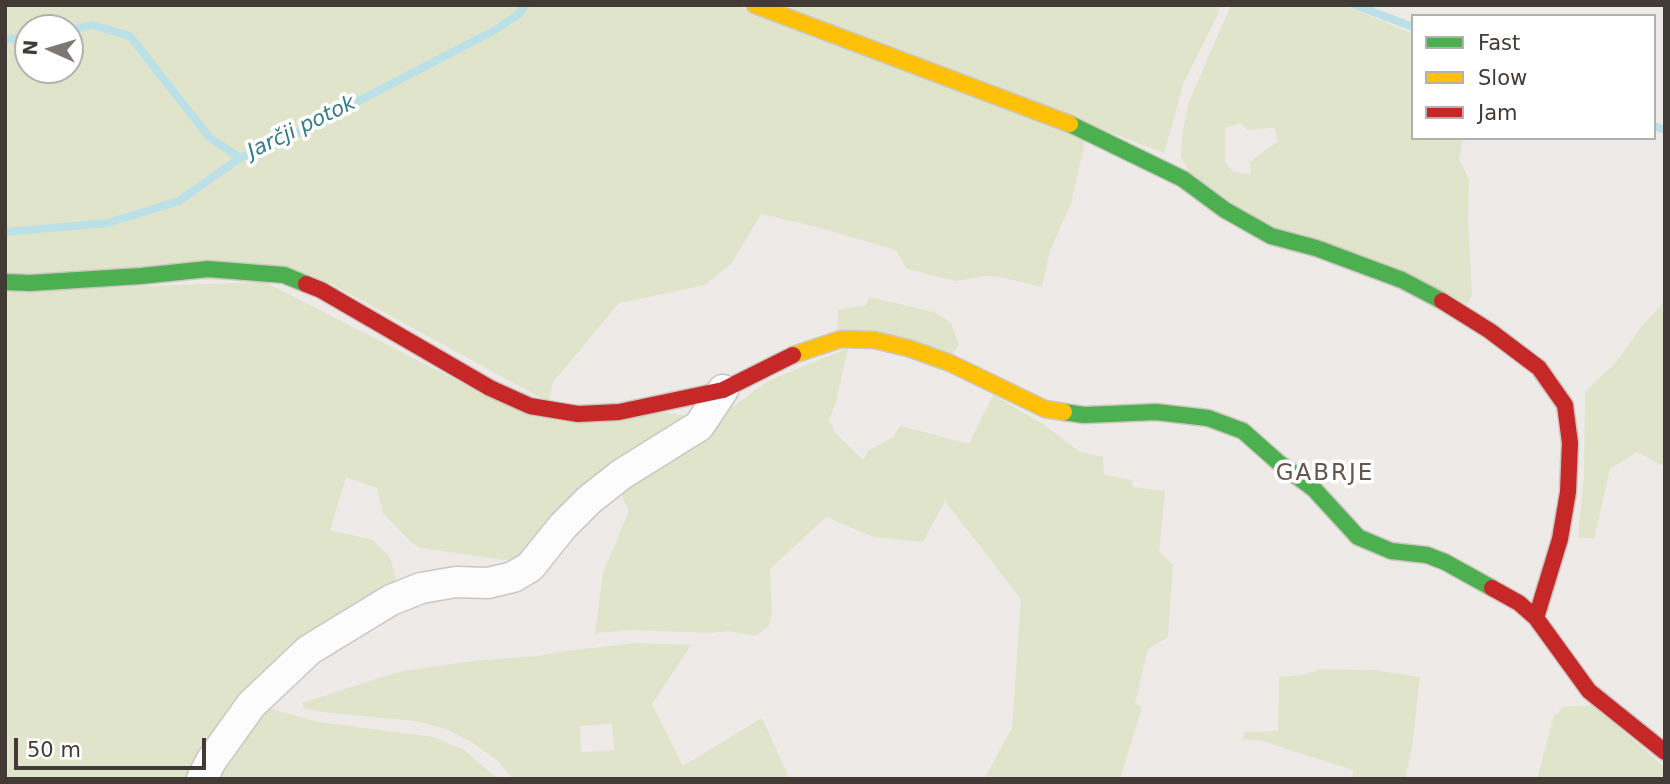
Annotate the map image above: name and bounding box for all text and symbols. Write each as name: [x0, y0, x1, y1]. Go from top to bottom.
north arrow: [14, 14, 84, 84]
legend: [1411, 14, 1656, 140]
text: Fast: [1478, 31, 1520, 55]
text: N: [19, 39, 42, 56]
text: Slow: [1478, 66, 1527, 90]
water label: Jarčji potok: [244, 91, 360, 165]
text: Jam: [1478, 101, 1518, 125]
district label: GABRJE: [1276, 460, 1374, 488]
scale bar: [18, 724, 210, 768]
text: 50 m: [27, 738, 81, 762]

